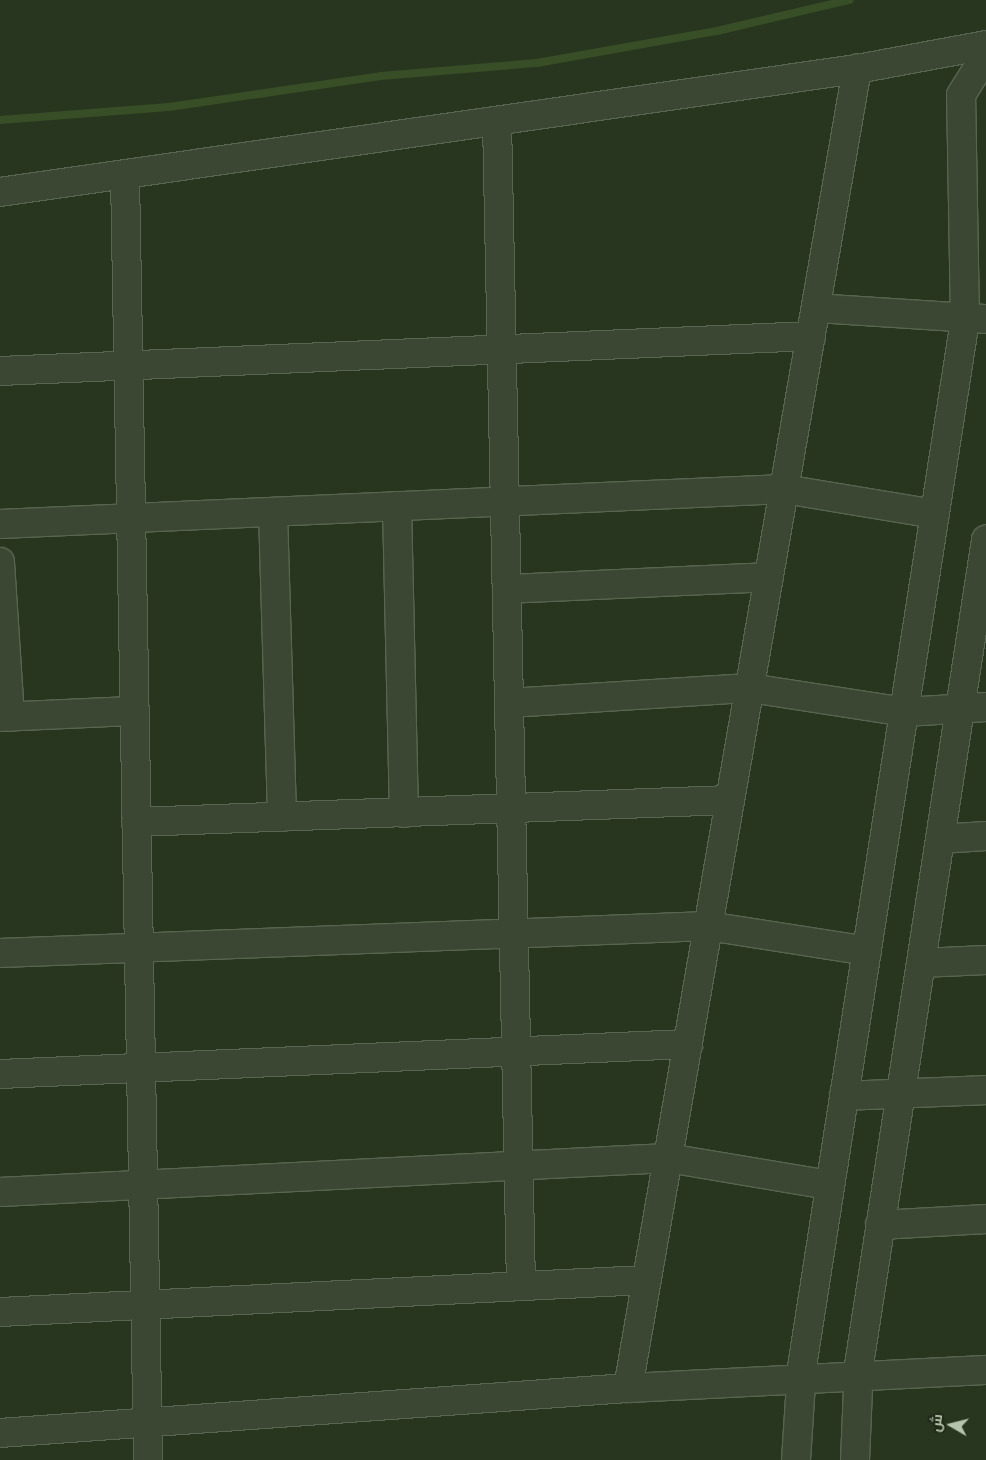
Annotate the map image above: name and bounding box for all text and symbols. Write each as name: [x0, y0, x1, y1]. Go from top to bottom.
north arrow: [926, 1400, 976, 1450]
text: ش: [925, 1413, 947, 1433]

